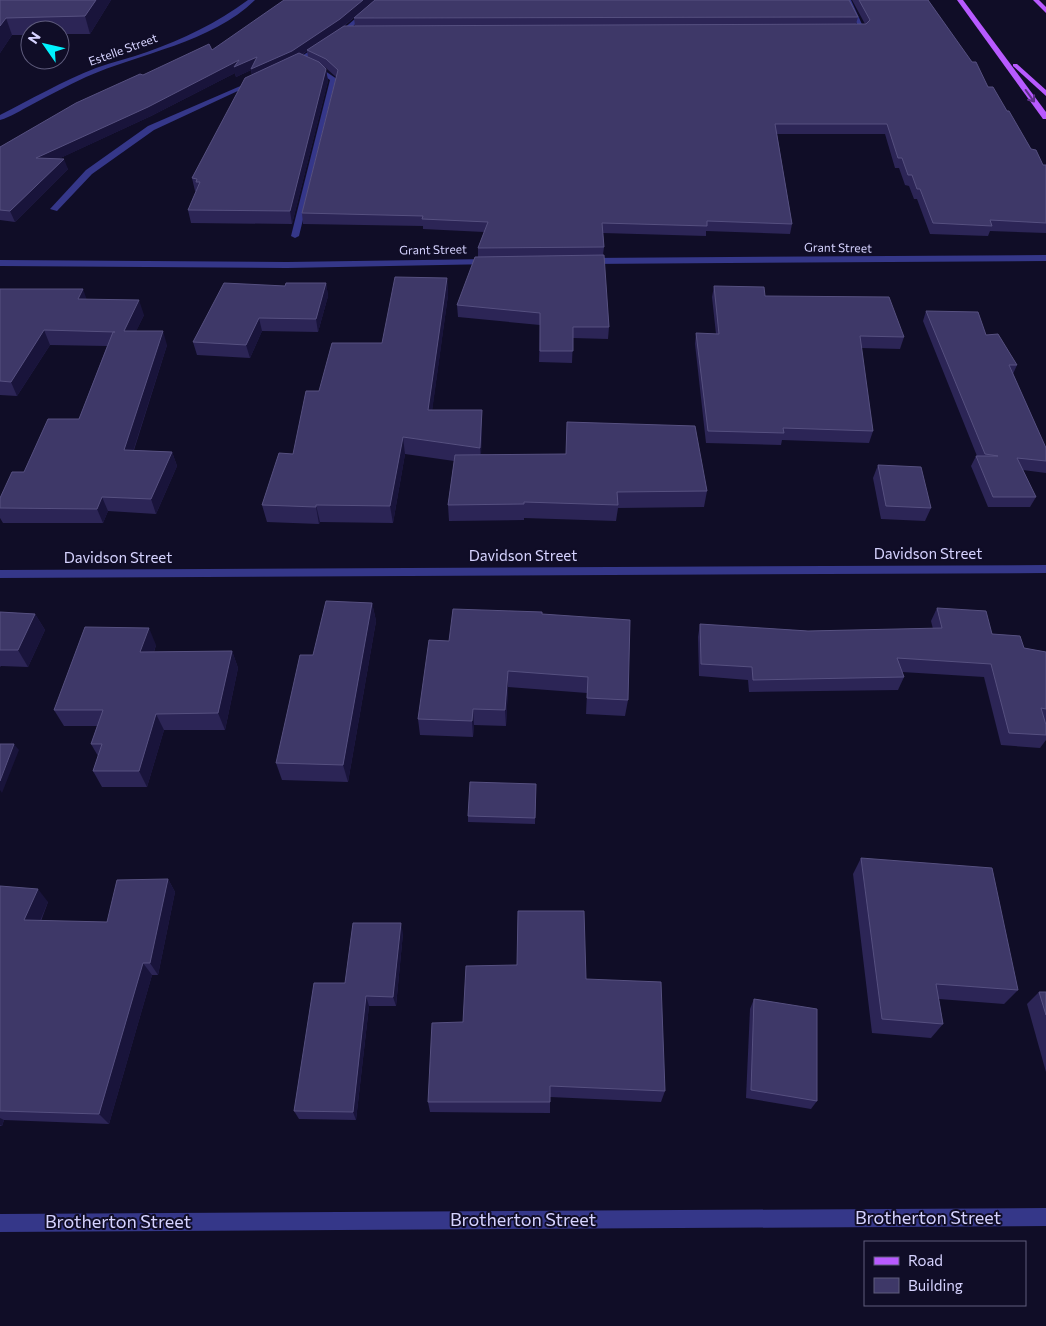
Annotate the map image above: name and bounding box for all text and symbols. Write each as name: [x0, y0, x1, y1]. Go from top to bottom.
north arrow: [20, 20, 70, 70]
text: N: [24, 28, 44, 47]
street label: Estelle Street: [86, 30, 159, 68]
one-way arrow: [1025, 89, 1036, 102]
street label: Grant Street: [804, 239, 872, 255]
street label: Grant Street: [399, 241, 467, 257]
street label: Davidson Street: [874, 544, 982, 562]
street label: Davidson Street: [469, 546, 577, 564]
street label: Davidson Street: [64, 548, 172, 566]
street label: Brotherton Street: [855, 1206, 1001, 1228]
street label: Brotherton Street: [450, 1208, 596, 1230]
street label: Brotherton Street: [45, 1210, 191, 1232]
legend: [864, 1241, 1026, 1306]
text: Road: [908, 1251, 943, 1269]
text: Building: [908, 1276, 963, 1294]

